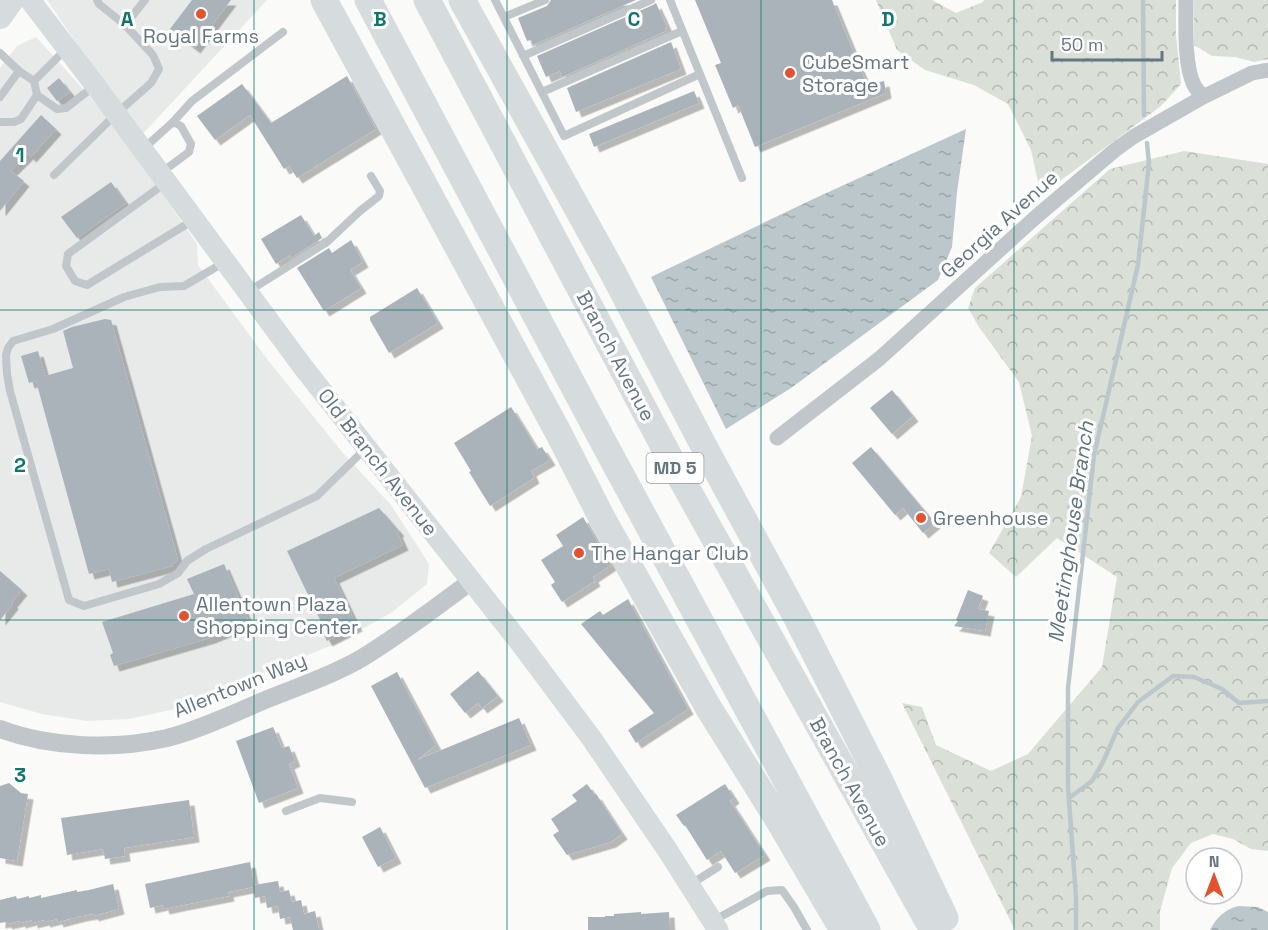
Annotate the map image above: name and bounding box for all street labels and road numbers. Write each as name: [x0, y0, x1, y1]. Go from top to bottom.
street label: Georgia Avenue: [935, 164, 1063, 284]
street label: Branch Avenue: [571, 286, 661, 426]
street label: Old Branch Avenue: [312, 383, 444, 541]
road number: MD 5: [646, 453, 704, 483]
street label: Allentown Way: [170, 646, 310, 724]
street label: Branch Avenue: [804, 713, 896, 851]

